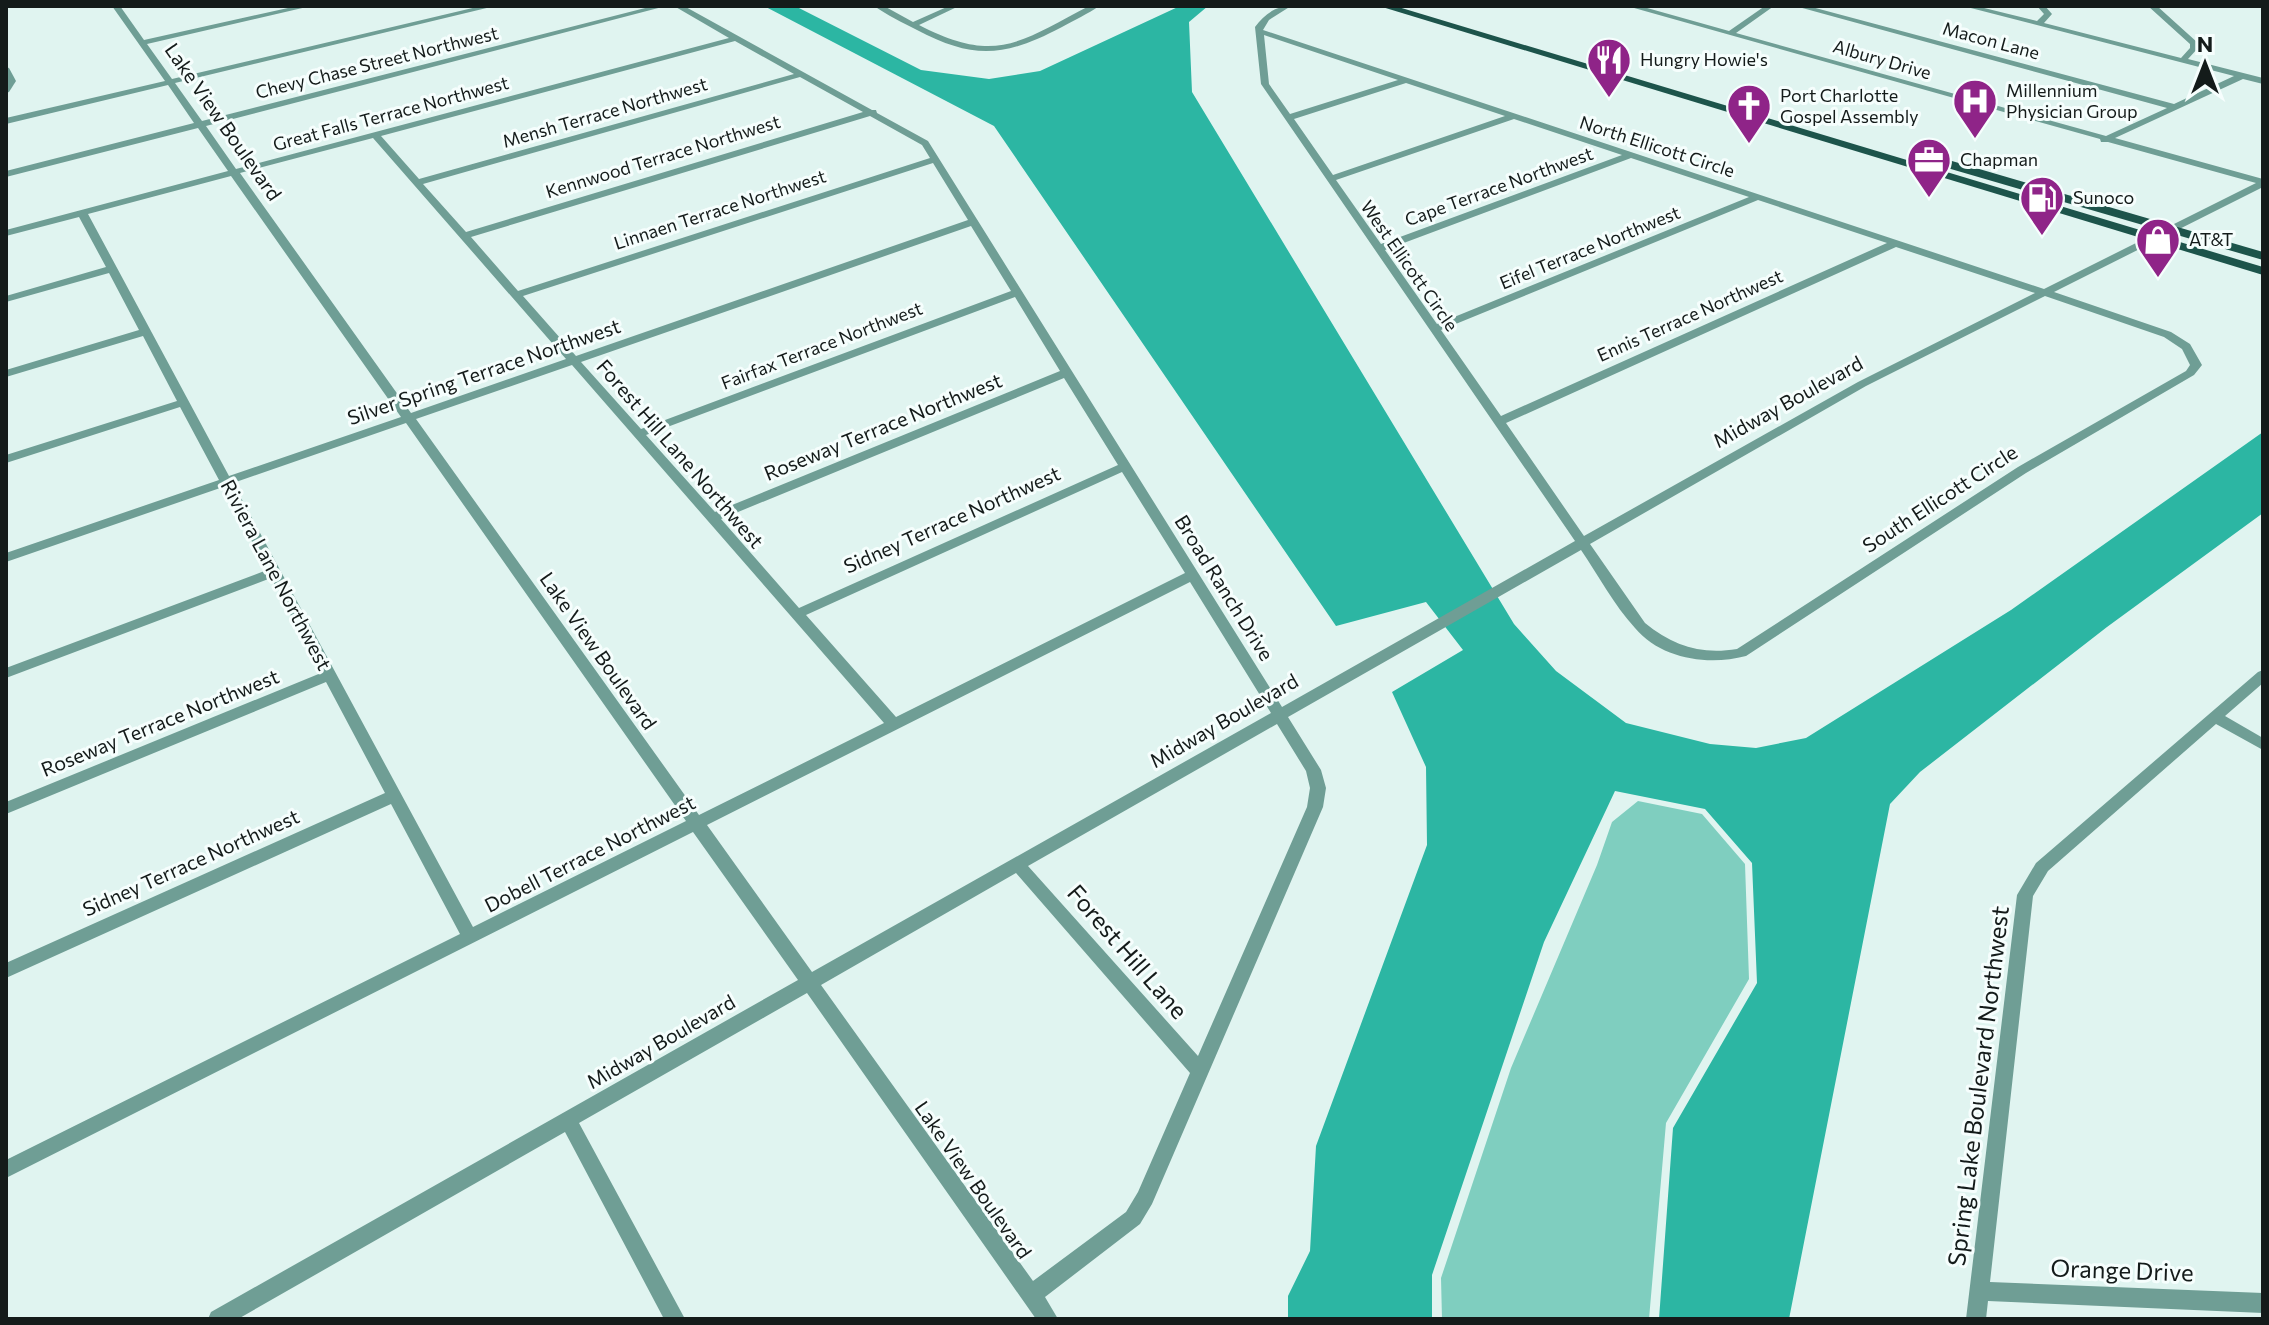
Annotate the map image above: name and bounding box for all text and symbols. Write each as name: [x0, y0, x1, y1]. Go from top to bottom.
street label: Macon Lane: [1940, 17, 2042, 64]
street label: Chevy Chase Street Northwest: [253, 21, 500, 103]
north arrow: [2165, 24, 2245, 104]
text: N: [2197, 30, 2213, 57]
street label: Albury Drive: [1831, 35, 1934, 84]
restaurant icon: Hungry Howie's: [1585, 36, 1633, 99]
street label: Lake View Boulevard: [160, 38, 287, 205]
place label: Hungry Howie's: [1640, 48, 1768, 70]
street label: Great Falls Terrace Northwest: [270, 71, 511, 155]
street label: Mensh Terrace Northwest: [500, 72, 710, 152]
hospital icon: Millennium Physician Group: [1951, 77, 1999, 140]
place label: Millennium Physician Group: [2006, 79, 2138, 122]
church icon: Port Charlotte Gospel Assembly: [1725, 82, 1773, 145]
place label: Port Charlotte Gospel Assembly: [1780, 84, 1919, 127]
street label: Kennwood Terrace Northwest: [543, 110, 783, 202]
street label: North Ellicott Circle: [1577, 111, 1738, 181]
office icon: Chapman: [1905, 136, 1953, 199]
street label: Cape Terrace Northwest: [1402, 142, 1596, 230]
place label: Chapman: [1960, 148, 2038, 170]
street label: Linnaen Terrace Northwest: [611, 164, 828, 254]
fuel station icon: Sunoco: [2018, 174, 2066, 237]
place label: Sunoco: [2073, 186, 2134, 208]
street label: West Ellicott Circle: [1356, 196, 1463, 335]
street label: Eifel Terrace Northwest: [1496, 201, 1683, 293]
shop icon: AT&T: [2134, 216, 2182, 279]
place label: AT&T: [2189, 228, 2233, 250]
street label: Ennis Terrace Northwest: [1593, 264, 1786, 366]
street label: Fairfax Terrace Northwest: [718, 296, 925, 394]
street label: Silver Spring Terrace Northwest: [344, 313, 623, 429]
street label: Midway Boulevard: [1709, 350, 1866, 452]
street label: Forest Hill Lane Northwest: [592, 354, 769, 553]
street label: Roseway Terrace Northwest: [760, 367, 1005, 485]
street label: South Ellicott Circle: [1858, 439, 2021, 557]
street label: Sidney Terrace Northwest: [840, 460, 1064, 578]
street label: Riviera Lane Northwest: [216, 475, 337, 674]
street label: Broad Ranch Drive: [1170, 510, 1279, 665]
street label: Lake View Boulevard: [535, 567, 662, 734]
street label: Roseway Terrace Northwest: [37, 663, 282, 781]
street label: Midway Boulevard: [1145, 668, 1302, 772]
street label: Dobell Terrace Northwest: [480, 789, 699, 917]
street label: Sidney Terrace Northwest: [79, 803, 303, 921]
street label: Forest Hill Lane: [1062, 878, 1194, 1024]
street label: Spring Lake Boulevard Northwest: [1941, 904, 2014, 1268]
street label: Midway Boulevard: [582, 989, 739, 1093]
street label: Lake View Boulevard: [910, 1096, 1037, 1263]
street label: Orange Drive: [2050, 1253, 2194, 1286]

